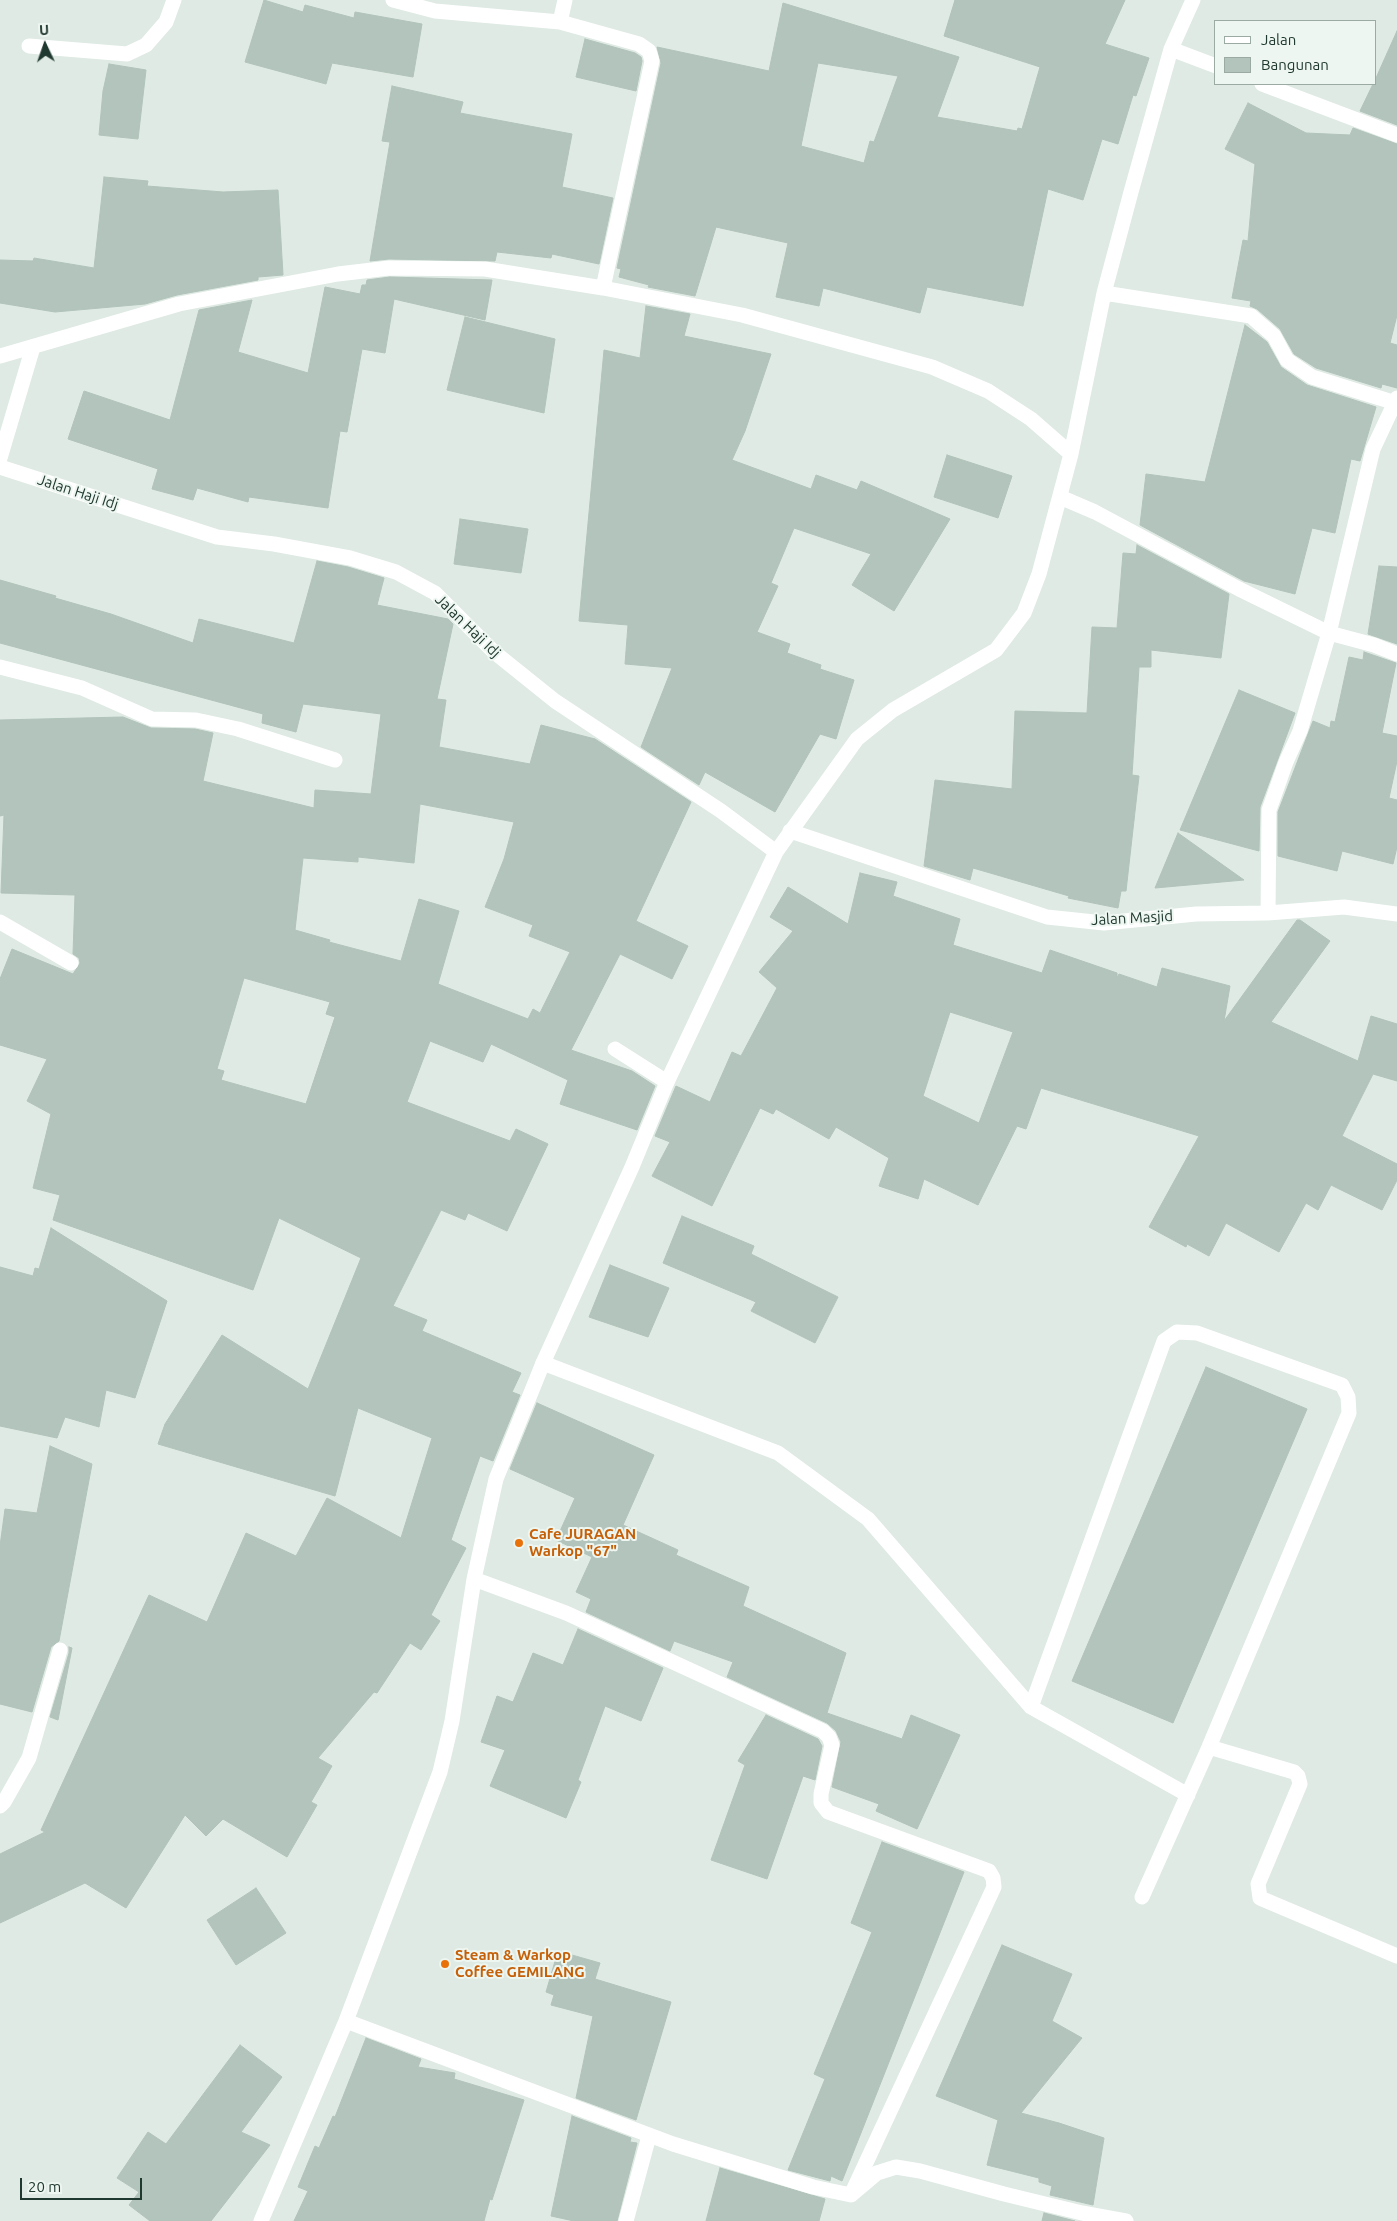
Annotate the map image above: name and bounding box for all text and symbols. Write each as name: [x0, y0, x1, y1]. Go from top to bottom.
north arrow: [20, 20, 70, 70]
legend: [1214, 20, 1377, 85]
text: U: [39, 22, 50, 38]
text: Jalan: [1261, 31, 1296, 48]
text: Bangunan: [1261, 56, 1329, 73]
street label: Jalan Haji Idj: [35, 470, 121, 514]
street label: Jalan Haji Idj: [432, 590, 504, 662]
street label: Jalan Masjid: [1091, 907, 1173, 929]
place label: Cafe JURAGAN Warkop "67": [529, 1525, 636, 1560]
marker: Cafe JURAGAN Warkop "67": [513, 1537, 525, 1549]
place label: Steam & Warkop Coffee GEMILANG: [455, 1946, 585, 1981]
marker: Steam & Warkop Coffee GEMILANG: [439, 1958, 451, 1970]
scale bar: [22, 2168, 145, 2200]
text: 20 m: [28, 2178, 61, 2195]

